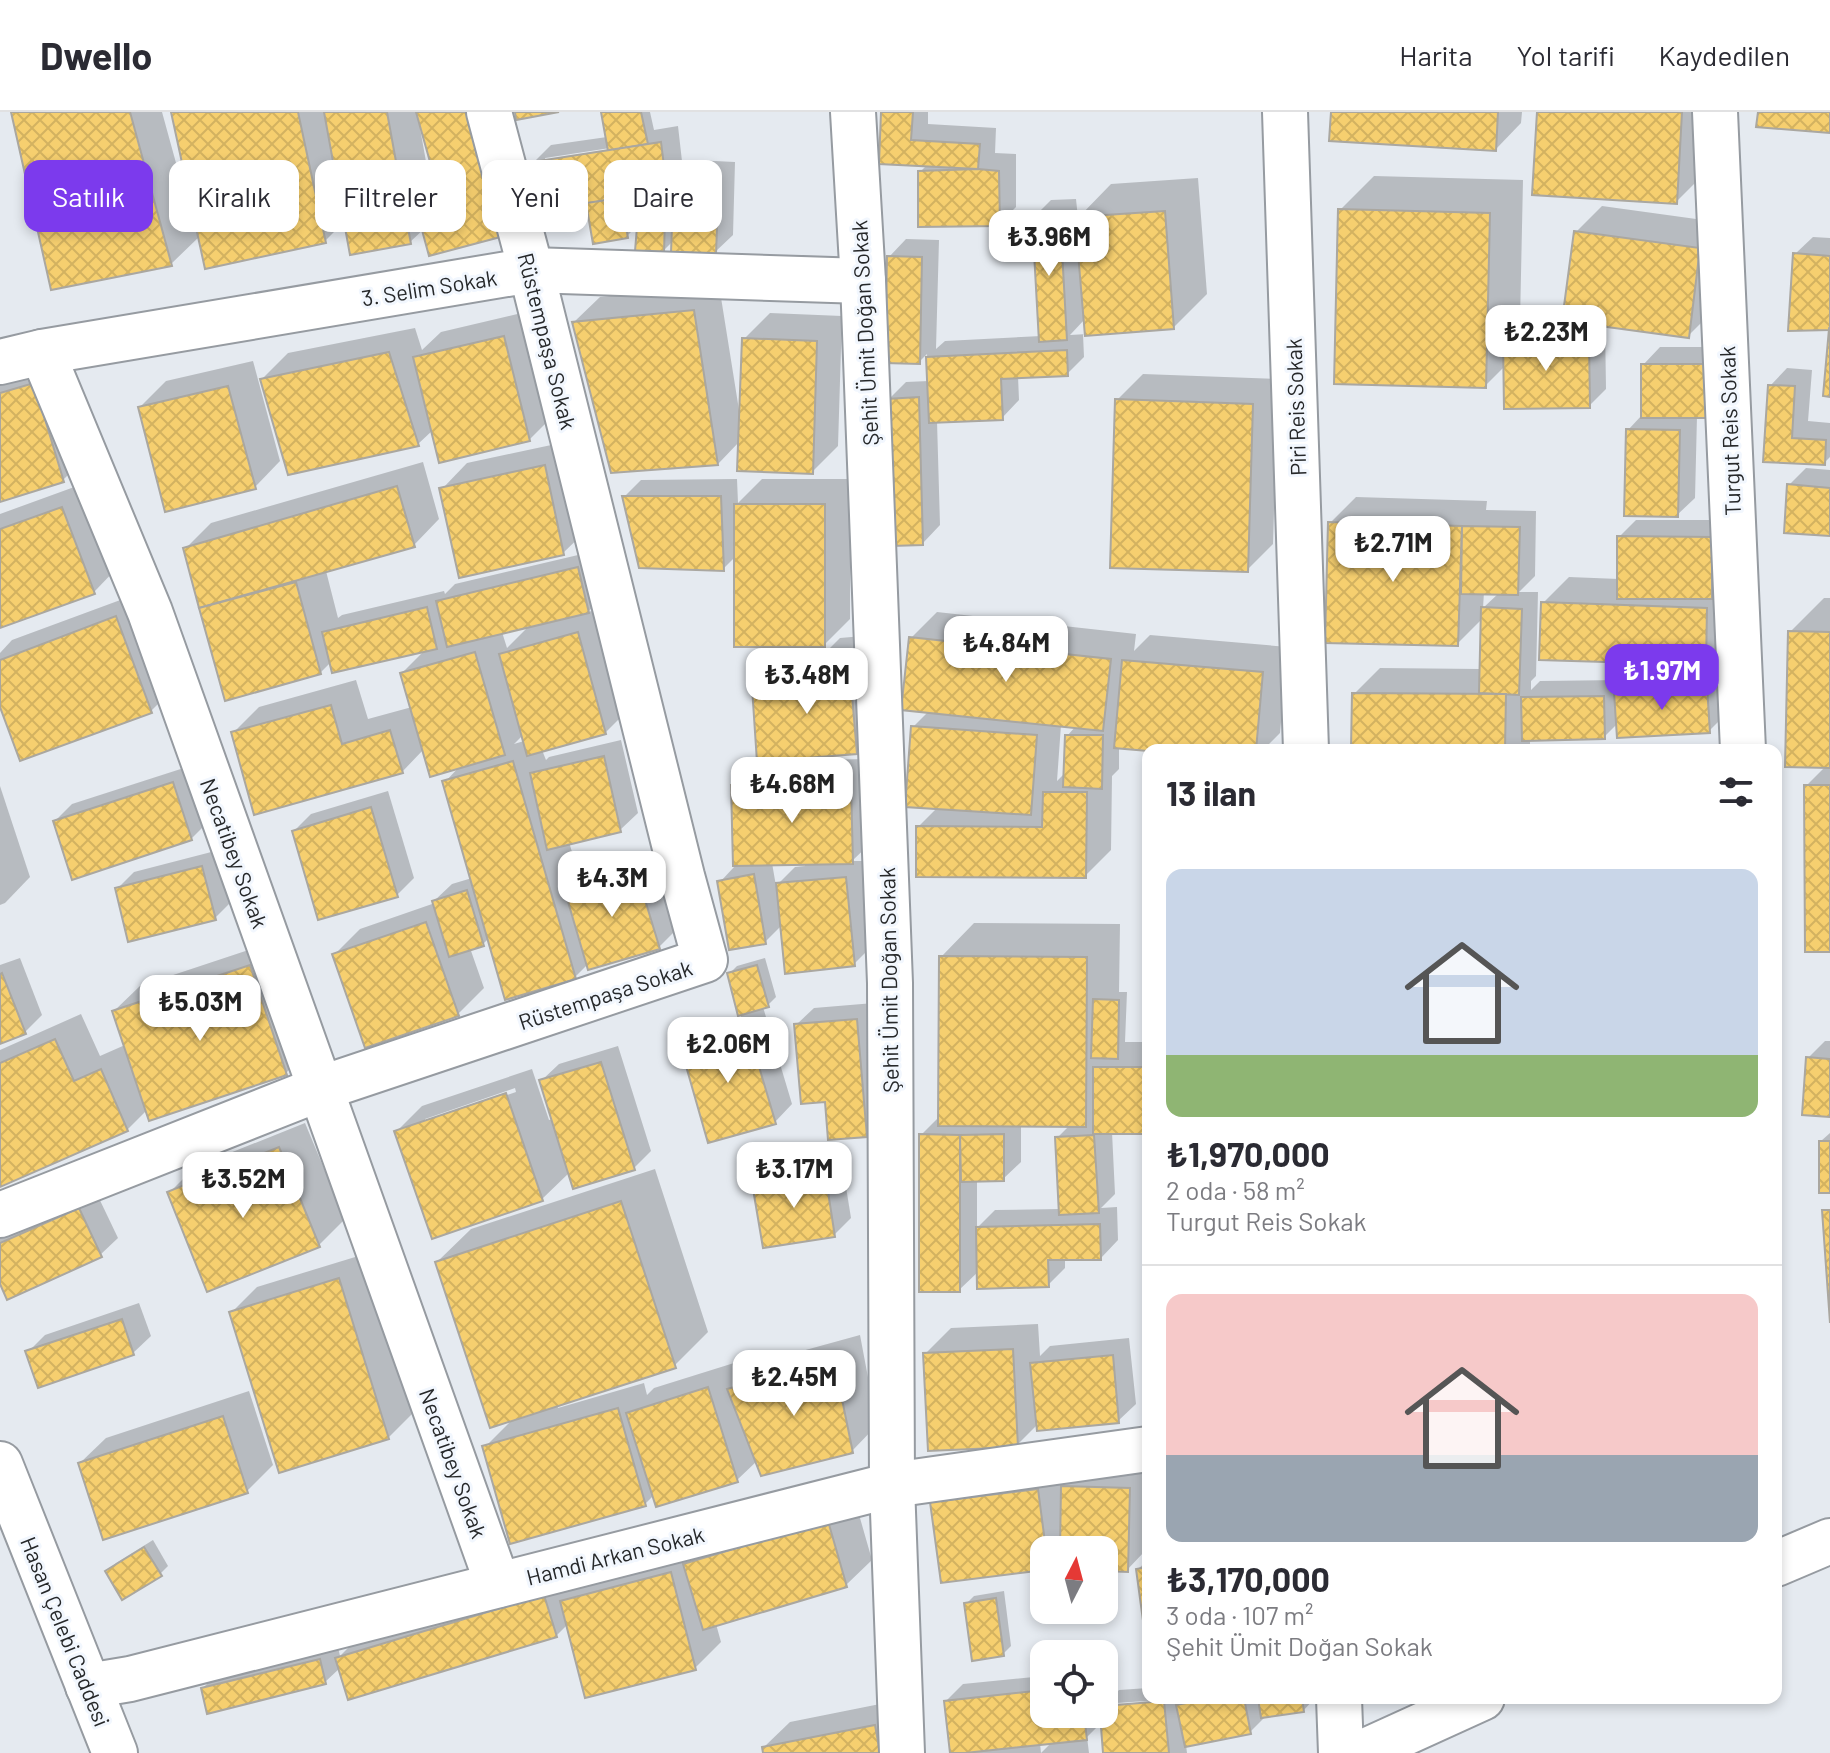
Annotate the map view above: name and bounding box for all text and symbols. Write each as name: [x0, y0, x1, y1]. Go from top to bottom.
text: Dwello: [40, 32, 152, 78]
text: Harita: [1399, 38, 1472, 72]
text: Yol tarifi: [1516, 38, 1614, 72]
text: Kaydedilen: [1658, 38, 1790, 72]
chip: Satılık: [24, 160, 153, 232]
chip: Kiralık: [169, 160, 299, 232]
chip: Filtreler: [315, 160, 466, 232]
chip: Yeni: [482, 160, 588, 232]
chip: Daire: [604, 160, 722, 232]
pin: ₺3.96M: [984, 210, 1114, 278]
street label: Şehit Ümit Doğan Sokak: [845, 220, 883, 446]
text: ₺3.96M: [1007, 220, 1091, 251]
street label: Rüstempaşa Sokak: [513, 250, 583, 432]
street label: 3. Selim Sokak: [359, 263, 499, 311]
pin: ₺2.23M: [1481, 305, 1611, 373]
text: ₺2.23M: [1503, 315, 1589, 346]
street label: Piri Reis Sokak: [1280, 338, 1310, 476]
street label: Turgut Reis Sokak: [1713, 346, 1745, 516]
pin: ₺2.71M: [1328, 516, 1458, 584]
text: ₺2.71M: [1353, 526, 1433, 557]
pin: ₺4.84M: [941, 616, 1071, 684]
text: ₺4.84M: [962, 626, 1050, 657]
pin: ₺1.97M: [1597, 644, 1727, 712]
pin: ₺3.48M: [742, 648, 872, 716]
text: ₺1.97M: [1623, 654, 1701, 685]
text: ₺3.48M: [764, 658, 850, 689]
pin: ₺4.68M: [727, 757, 857, 825]
text: ₺4.68M: [749, 767, 835, 798]
icon: filters: [1714, 770, 1758, 814]
text: 13 ilan: [1166, 772, 1256, 813]
street label: Necatibey Sokak: [196, 774, 274, 932]
pin: ₺4.3M: [556, 851, 668, 919]
text: ₺4.3M: [576, 861, 648, 892]
street label: Şehit Ümit Doğan Sokak: [873, 867, 903, 1093]
icon: home: [1390, 921, 1534, 1065]
street label: Rüstempaşa Sokak: [515, 954, 695, 1034]
pin: ₺5.03M: [135, 975, 265, 1043]
text: ₺5.03M: [158, 985, 242, 1016]
pin: ₺2.06M: [663, 1017, 793, 1085]
text: ₺2.06M: [685, 1027, 771, 1058]
text: ₺1,970,000: [1166, 1133, 1330, 1174]
pin: ₺3.17M: [729, 1142, 859, 1210]
pin: ₺3.52M: [178, 1152, 308, 1220]
text: ₺3.17M: [755, 1152, 833, 1183]
text: ₺3.52M: [200, 1162, 286, 1193]
text: 2 oda · 58 m²: [1166, 1174, 1305, 1205]
text: Turgut Reis Sokak: [1166, 1205, 1367, 1236]
icon: home: [1390, 1346, 1534, 1490]
pin: ₺2.45M: [729, 1350, 859, 1418]
text: ₺2.45M: [751, 1360, 837, 1391]
street label: Necatibey Sokak: [415, 1384, 493, 1542]
street label: Hamdi Arkan Sokak: [523, 1520, 707, 1590]
street label: Hasan Çelebi Caddesi: [16, 1533, 116, 1729]
north arrow: [1030, 1536, 1118, 1624]
map controls: [1030, 1536, 1118, 1728]
text: ₺3,170,000: [1166, 1558, 1330, 1599]
text: 3 oda · 107 m²: [1166, 1599, 1313, 1630]
text: Şehit Ümit Doğan Sokak: [1166, 1630, 1433, 1661]
button: locate: [1030, 1640, 1118, 1728]

